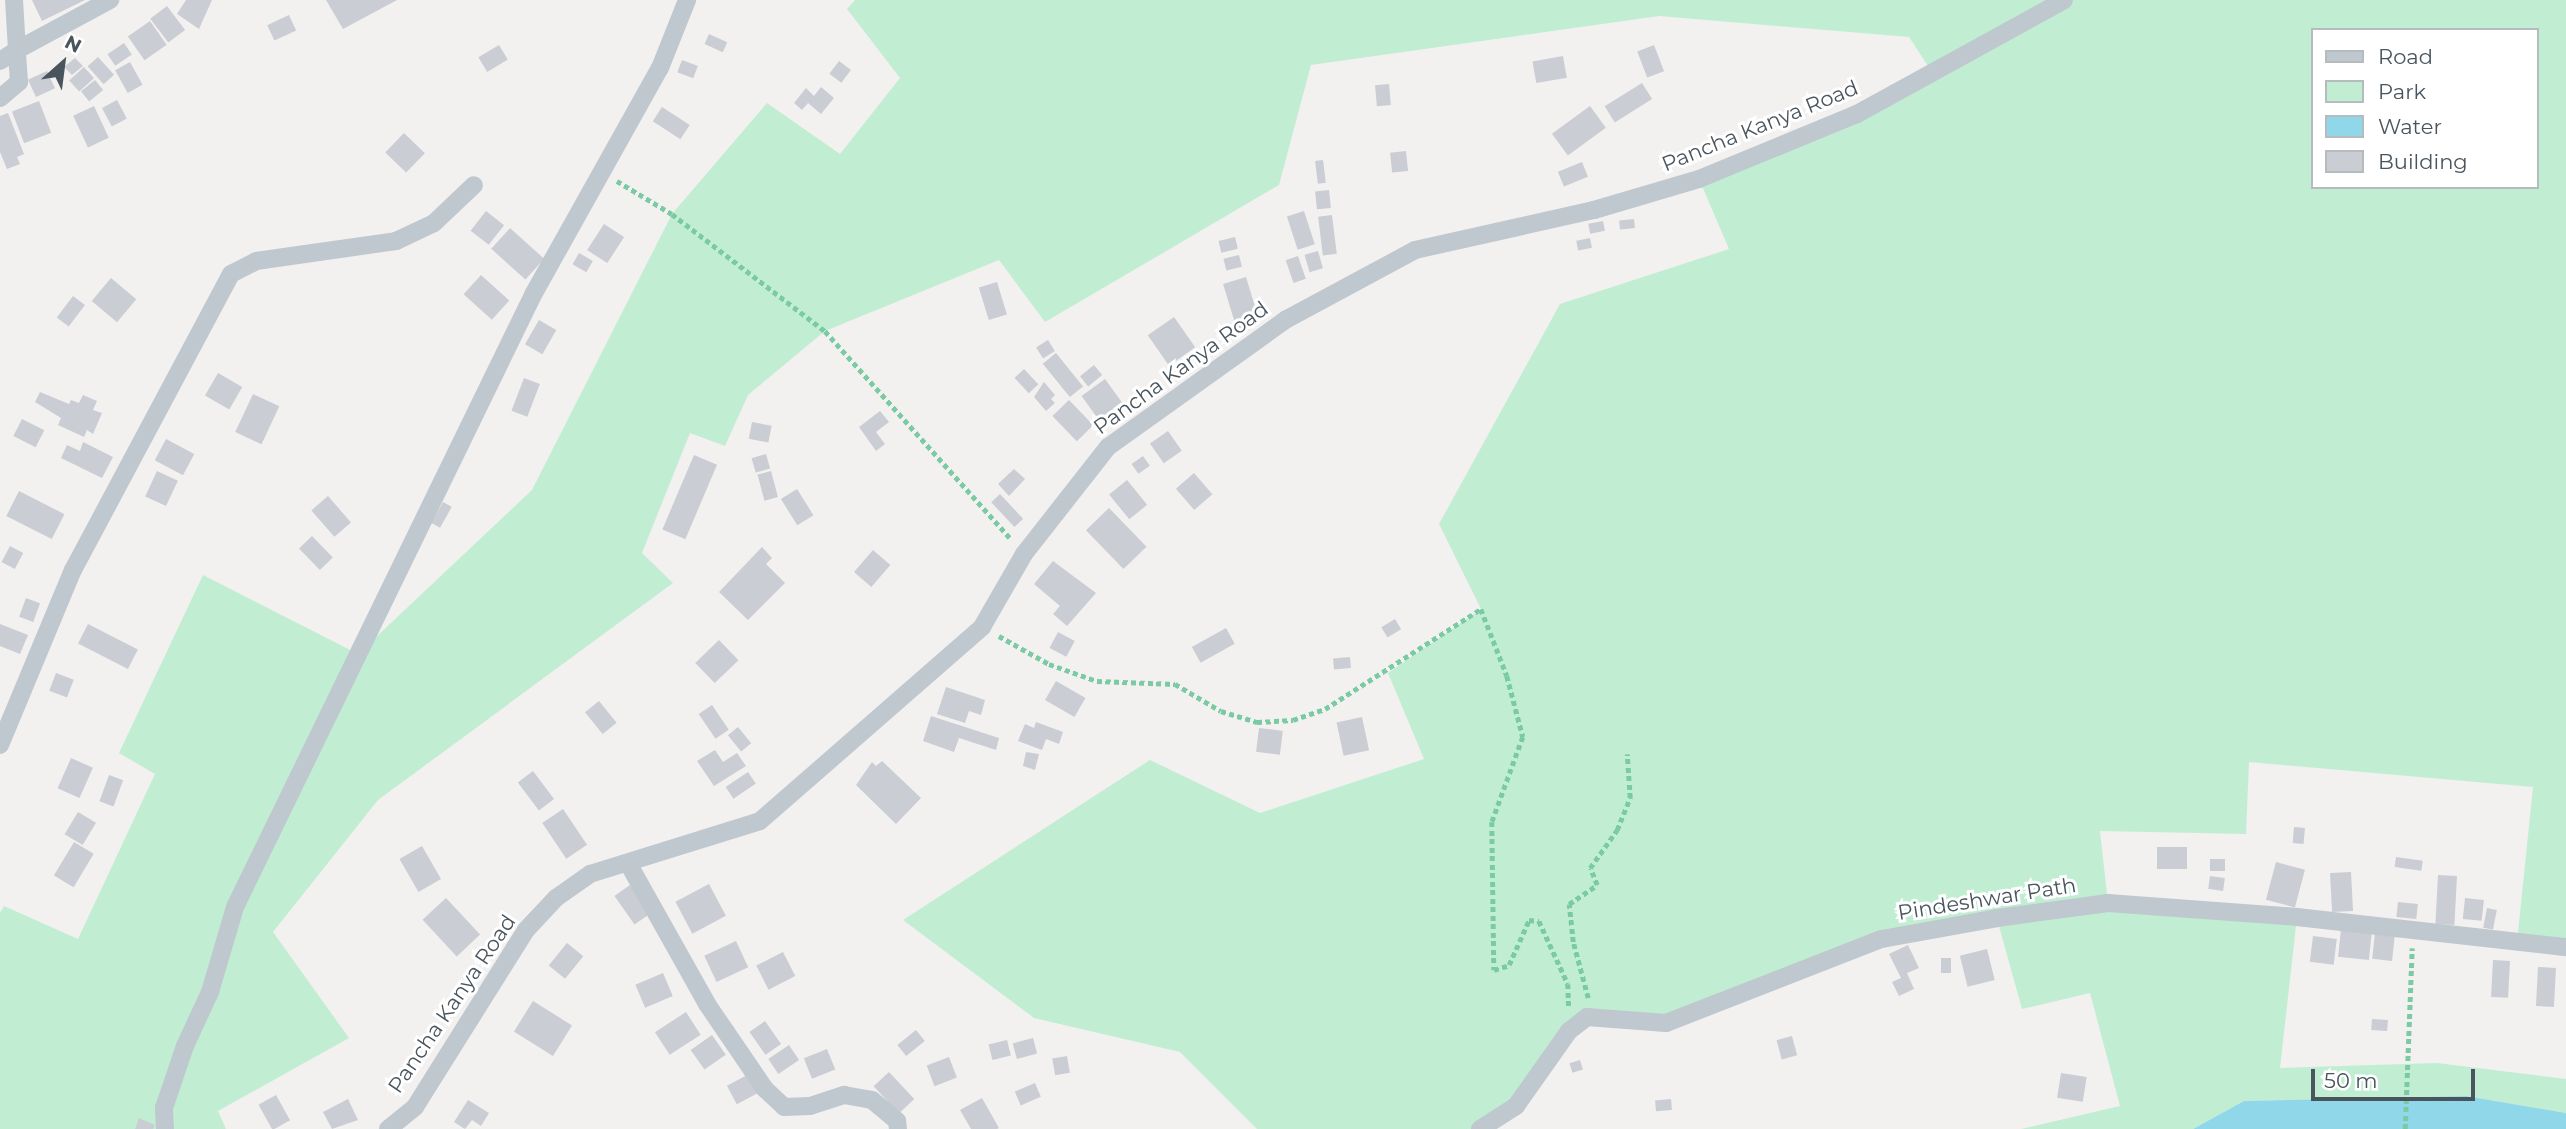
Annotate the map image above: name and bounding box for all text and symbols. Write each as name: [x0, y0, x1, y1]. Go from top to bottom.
north arrow: [28, 28, 98, 98]
legend: [2310, 28, 2538, 189]
text: N: [61, 30, 85, 58]
text: Road: [2378, 44, 2433, 69]
street label: Pancha Kanya Road: [1658, 75, 1862, 177]
text: Park: [2378, 79, 2426, 104]
text: Water: [2378, 114, 2442, 139]
text: Building: [2378, 149, 2468, 174]
street label: Pancha Kanya Road: [1089, 296, 1273, 440]
street label: Pindeshwar Path: [1896, 872, 2078, 926]
street label: Pancha Kanya Road: [383, 910, 521, 1098]
scale bar: [2314, 1056, 2478, 1100]
text: 50 m: [2324, 1068, 2378, 1093]

